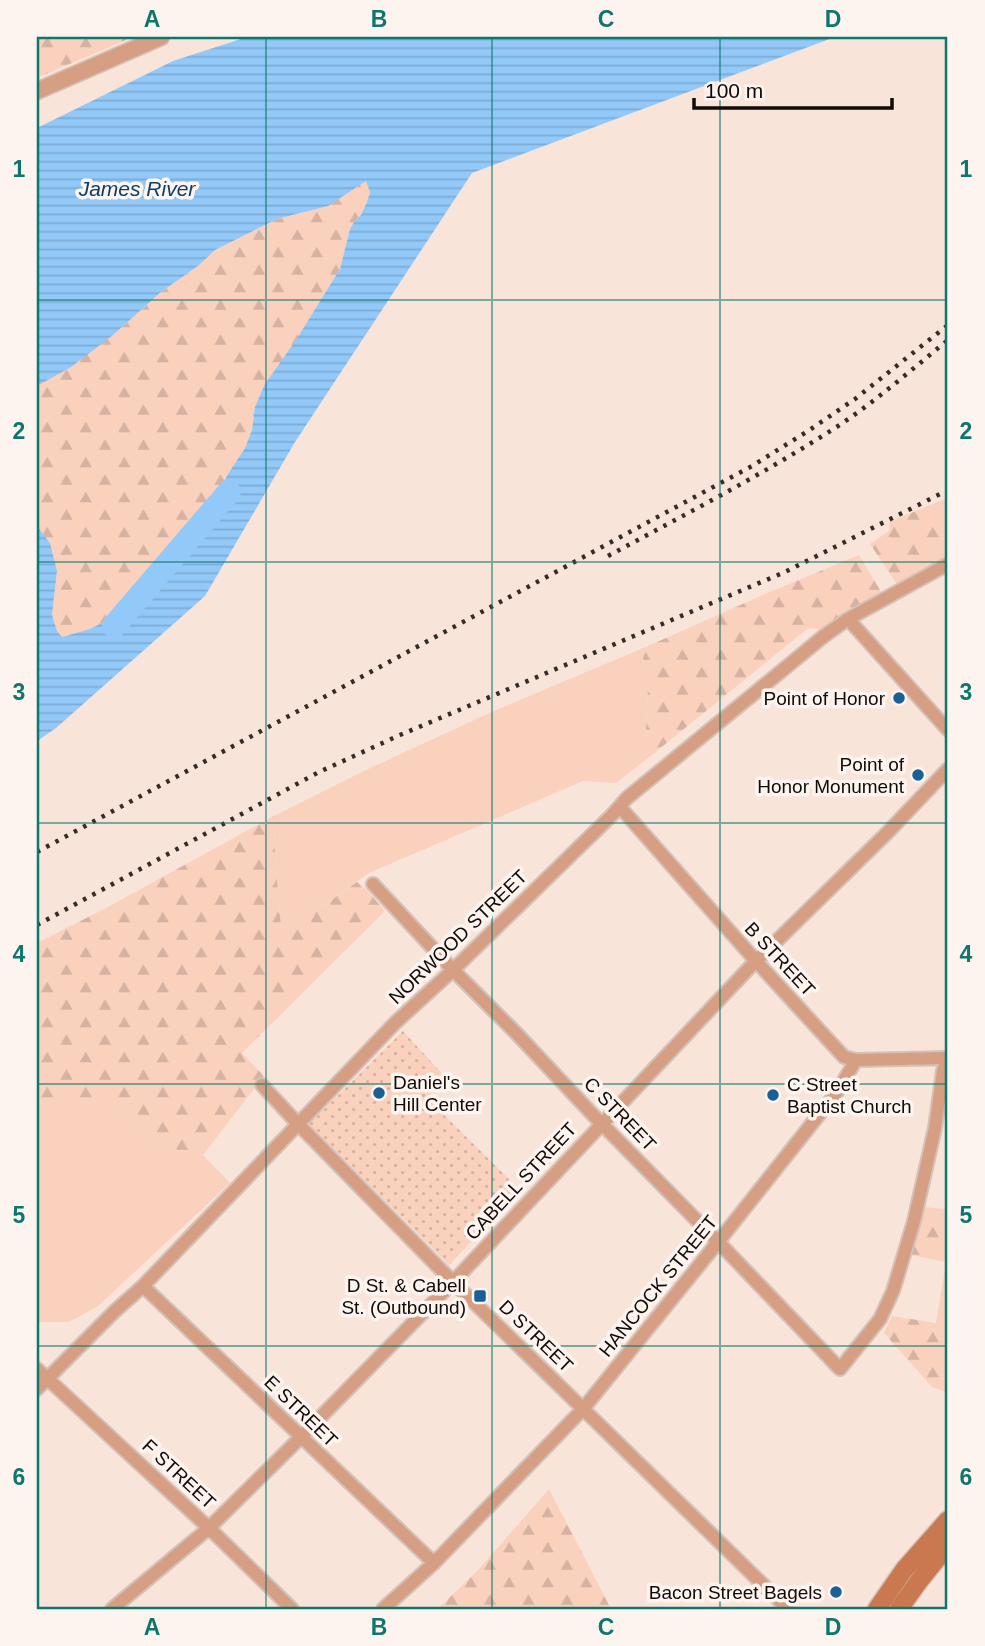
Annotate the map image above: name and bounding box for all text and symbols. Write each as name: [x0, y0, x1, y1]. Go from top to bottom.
text: A: [144, 6, 160, 32]
text: B: [371, 6, 387, 32]
text: C: [598, 6, 614, 32]
text: D: [825, 6, 841, 32]
scale bar: [694, 66, 892, 110]
text: 100 m: [705, 79, 763, 102]
text: 1: [13, 156, 26, 182]
text: 1: [960, 156, 973, 182]
water label: James River: [78, 177, 196, 200]
text: 2: [13, 418, 25, 444]
text: 2: [960, 418, 972, 444]
text: 3: [13, 679, 25, 705]
text: 3: [960, 679, 972, 705]
place label: Point of Honor: [764, 688, 886, 709]
marker: Point of Honor: [891, 690, 907, 706]
place label: Point of Honor Monument: [757, 754, 905, 797]
marker: Point of Honor Monument: [910, 767, 926, 783]
street label: NORWOOD STREET: [385, 866, 532, 1008]
street label: B STREET: [741, 918, 820, 1000]
text: 4: [13, 941, 26, 967]
text: 4: [960, 941, 973, 967]
place label: Daniel's Hill Center: [393, 1072, 482, 1115]
street label: C STREET: [580, 1073, 660, 1155]
place label: C Street Baptist Church: [787, 1074, 912, 1117]
marker: Daniel's Hill Center: [371, 1085, 387, 1101]
marker: C Street Baptist Church: [765, 1087, 781, 1103]
street label: CABELL STREET: [461, 1118, 581, 1244]
text: 5: [13, 1202, 26, 1228]
text: 5: [960, 1202, 973, 1228]
street label: HANCOCK STREET: [595, 1211, 722, 1361]
place label: D St. & Cabell St. (Outbound): [341, 1275, 466, 1318]
marker: D St. & Cabell St. (Outbound): [472, 1288, 488, 1304]
street label: D STREET: [495, 1296, 577, 1376]
street label: E STREET: [260, 1371, 342, 1451]
street label: F STREET: [138, 1435, 220, 1513]
text: 6: [13, 1464, 25, 1490]
text: 6: [960, 1464, 972, 1490]
place label: Bacon Street Bagels: [649, 1582, 822, 1603]
marker: Bacon Street Bagels: [828, 1584, 844, 1600]
text: A: [144, 1614, 160, 1640]
text: B: [371, 1614, 387, 1640]
text: C: [598, 1614, 614, 1640]
text: D: [825, 1614, 841, 1640]

